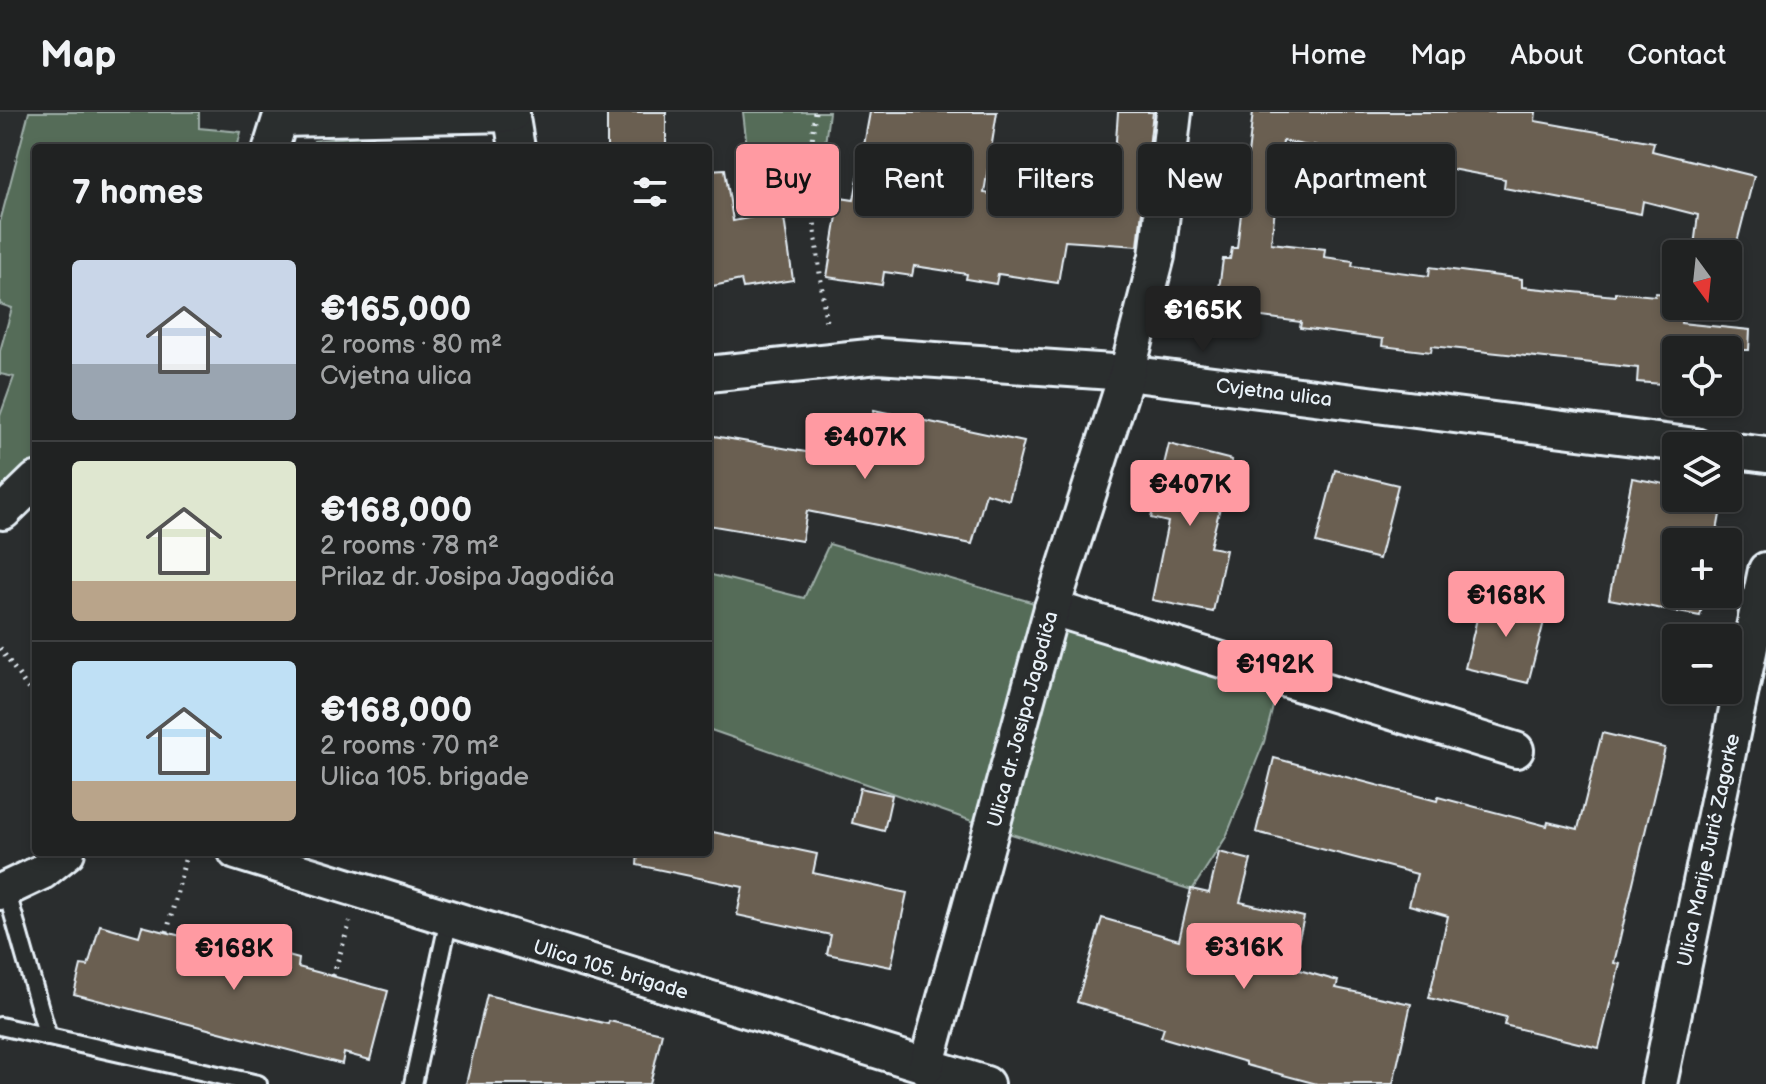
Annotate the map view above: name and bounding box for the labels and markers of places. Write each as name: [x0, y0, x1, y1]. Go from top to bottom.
pin: €165K: [1147, 286, 1259, 354]
pin: €407K: [809, 413, 921, 481]
pin: €407K: [1134, 460, 1246, 528]
pin: €168K: [1450, 571, 1562, 639]
pin: €192K: [1219, 640, 1331, 708]
pin: €316K: [1188, 923, 1300, 991]
pin: €168K: [178, 924, 290, 992]

